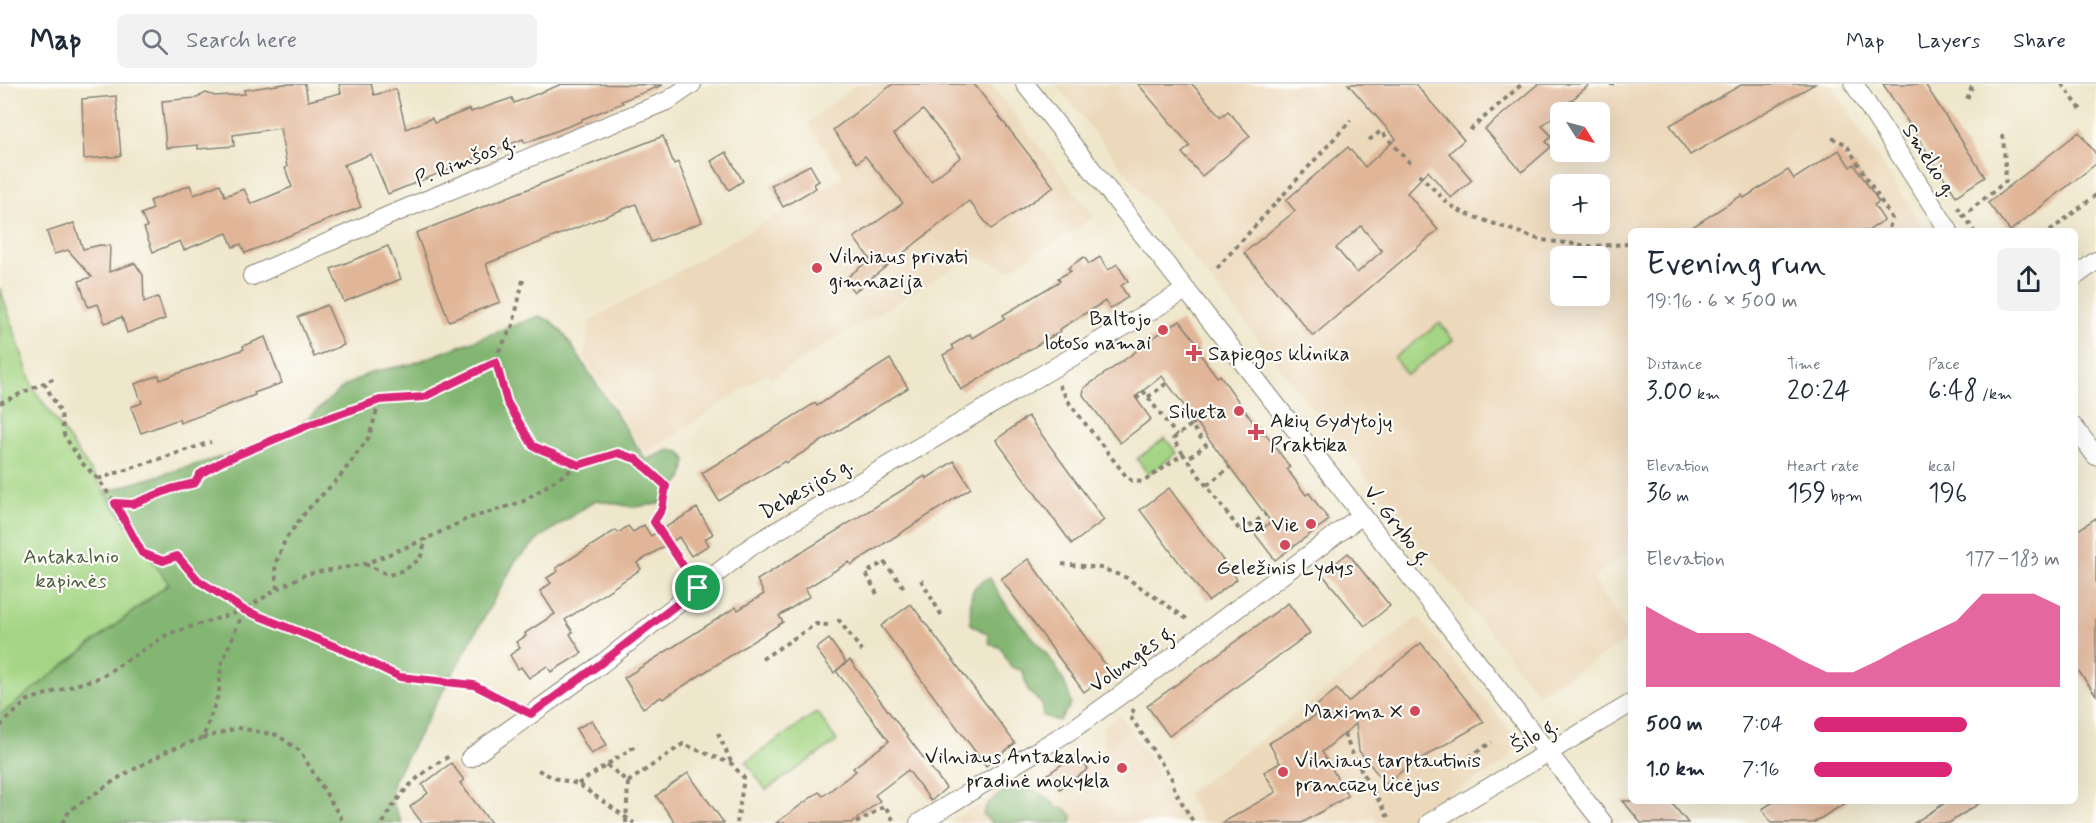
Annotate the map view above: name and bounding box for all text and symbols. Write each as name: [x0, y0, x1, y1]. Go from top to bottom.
search box: [117, 14, 537, 68]
text: Map: [30, 23, 81, 60]
icon: search: [138, 25, 171, 58]
text: Search here: [186, 27, 297, 55]
text: Map: [1846, 27, 1884, 55]
text: Layers: [1917, 27, 1980, 55]
text: Share: [2013, 27, 2066, 55]
north arrow: [1550, 102, 1610, 162]
map controls: [1550, 102, 1610, 306]
street label: Smėlio g.: [1895, 118, 1963, 203]
street label: P. Rimšos g.: [411, 128, 521, 196]
button: +: [1550, 174, 1610, 234]
place label: Vilniaus privati gimnazija: [829, 243, 968, 295]
text: Evening run: [1646, 243, 1826, 287]
button: −: [1550, 246, 1610, 306]
button: share: [1997, 248, 2060, 311]
marker: Vilniaus privati gimnazija: [810, 261, 824, 275]
text: 19:16 · 6 × 500 m: [1646, 288, 1798, 315]
place label: Baltojo lotoso namai: [1044, 305, 1151, 357]
marker: Baltojo lotoso namai: [1156, 323, 1170, 337]
place label: Sapiegos klinika: [1208, 340, 1350, 369]
marker: Sapiegos klinika: [1185, 344, 1203, 362]
text: Distance: [1646, 354, 1702, 375]
text: Time: [1787, 354, 1821, 375]
text: Pace: [1928, 354, 1960, 375]
text: 3.00: [1646, 375, 1693, 409]
text: 20:24: [1787, 375, 1850, 409]
text: 6:48: [1928, 375, 1978, 409]
text: km: [1693, 384, 1720, 405]
text: /km: [1978, 384, 2012, 405]
place label: Silueta: [1169, 398, 1227, 426]
marker: Silueta: [1232, 404, 1246, 418]
place label: Akių Gydytojų Praktika: [1270, 407, 1392, 459]
marker: Akių Gydytojų Praktika: [1247, 423, 1265, 441]
street label: Debesijos g.: [755, 451, 858, 527]
text: Elevation: [1646, 456, 1709, 477]
text: Heart rate: [1787, 456, 1859, 477]
text: kcal: [1928, 456, 1955, 477]
text: 36: [1646, 477, 1672, 511]
text: 159: [1787, 477, 1826, 511]
text: 196: [1928, 477, 1967, 511]
street label: V. Grybo g.: [1355, 480, 1438, 573]
text: m: [1672, 486, 1689, 507]
text: bpm: [1826, 486, 1863, 507]
place label: La Vie: [1241, 511, 1299, 539]
marker: La Vie: [1304, 517, 1318, 531]
marker: Geležinis Lydys: [1278, 538, 1292, 552]
park label: Antakalnio kapinės: [23, 543, 119, 595]
text: Elevation: [1646, 546, 1725, 573]
text: 177–183 m: [1965, 546, 2060, 573]
place label: Geležinis Lydys: [1216, 554, 1354, 582]
pin: [672, 562, 723, 613]
icon: arrive: [681, 571, 714, 604]
street label: Volungės g.: [1084, 618, 1182, 701]
place label: Maxima X: [1304, 698, 1403, 726]
marker: Maxima X: [1408, 704, 1422, 718]
street label: Šilo g.: [1506, 711, 1564, 762]
text: 500 m: [1646, 711, 1703, 738]
text: 7:04: [1742, 711, 1783, 738]
place label: Vilniaus Antakalnio pradinė mokykla: [925, 743, 1110, 795]
place label: Vilniaus tarptautinis prancūzų licėjus: [1295, 747, 1481, 799]
text: 1.0 km: [1646, 756, 1705, 783]
text: 7:16: [1742, 756, 1779, 783]
marker: Vilniaus Antakalnio pradinė mokykla: [1115, 761, 1129, 775]
marker: Vilniaus tarptautinis prancūzų licėjus: [1276, 765, 1290, 779]

